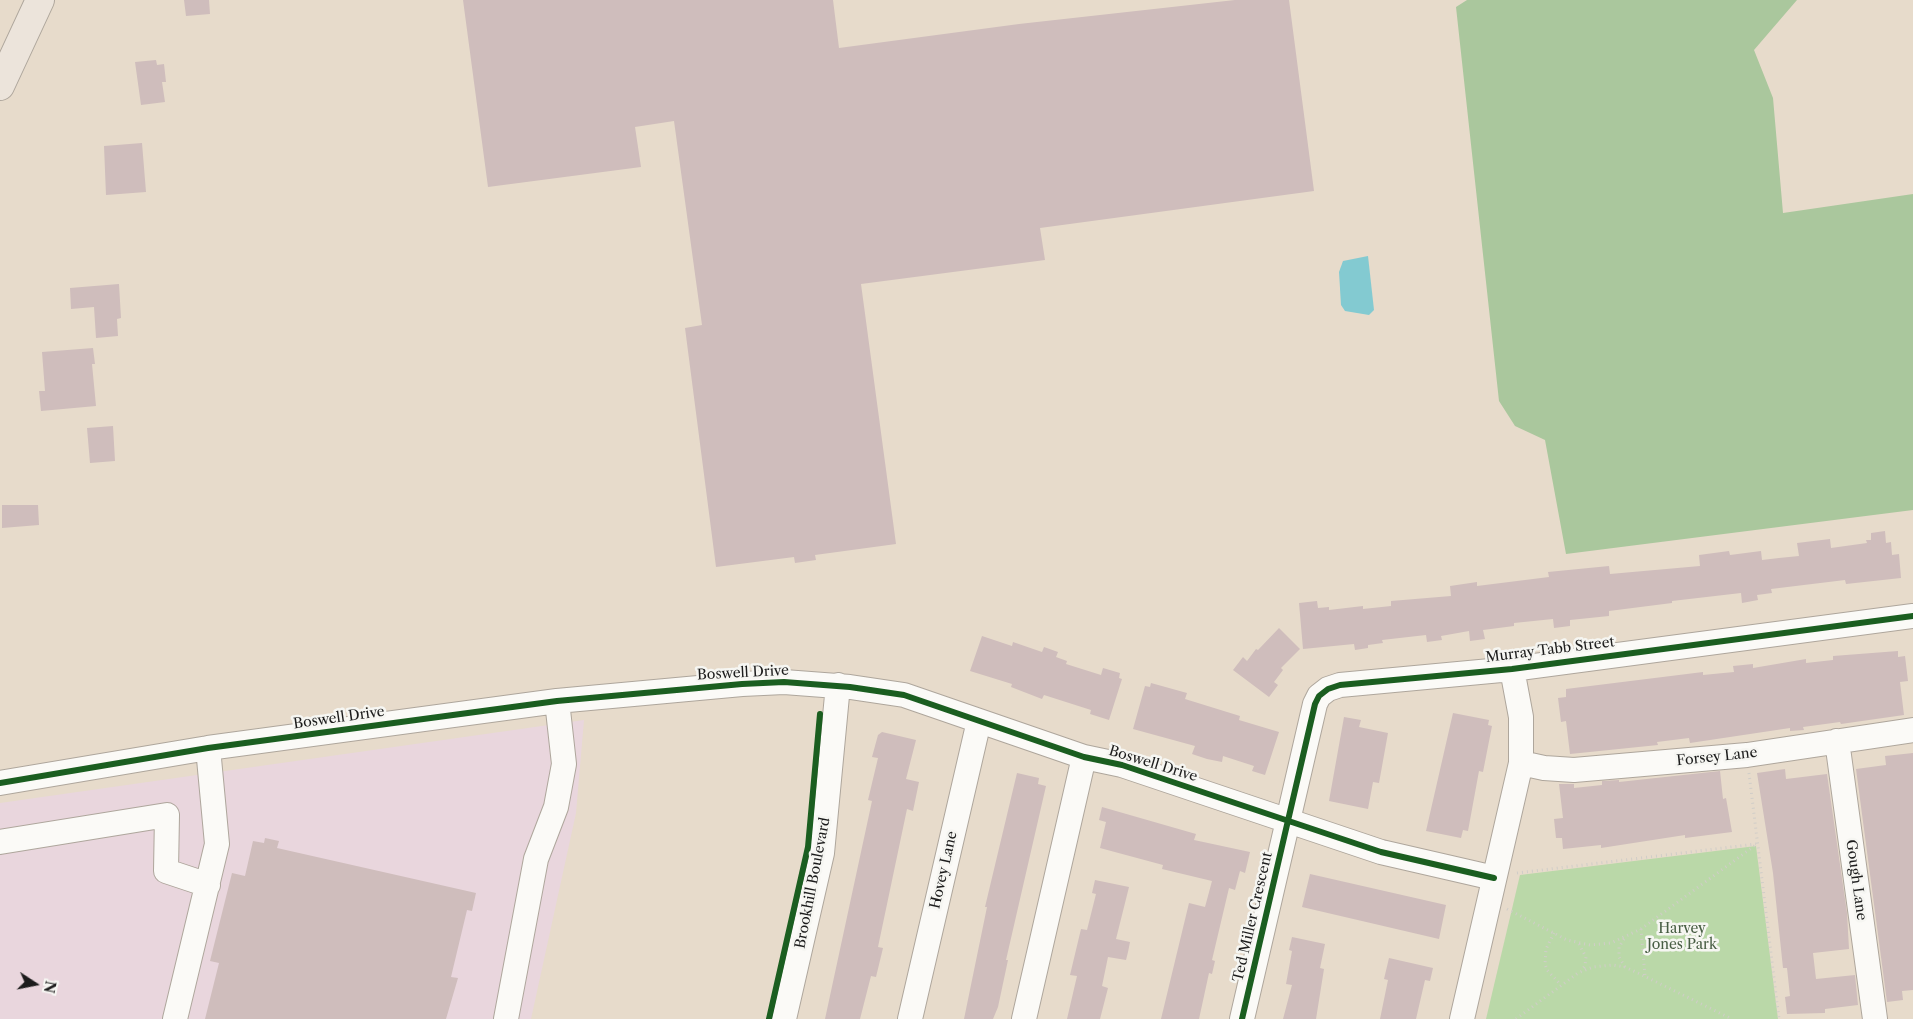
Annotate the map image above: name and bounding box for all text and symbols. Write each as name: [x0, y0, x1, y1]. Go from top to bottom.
street label: Murray Tabb Street: [1485, 634, 1615, 666]
street label: Boswell Drive: [697, 662, 789, 684]
street label: Boswell Drive: [292, 703, 386, 733]
street label: Boswell Drive: [1107, 743, 1199, 785]
street label: Forsey Lane: [1676, 744, 1758, 770]
street label: Brookhill Boulevard: [792, 816, 834, 950]
street label: Hovey Lane: [927, 829, 961, 911]
street label: Gough Lane: [1842, 838, 1870, 922]
street label: Ted Miller Crescent: [1230, 850, 1276, 984]
park label: Harvey Jones Park: [1647, 921, 1717, 954]
north arrow: [10, 959, 60, 1009]
text: N: [40, 979, 60, 995]

